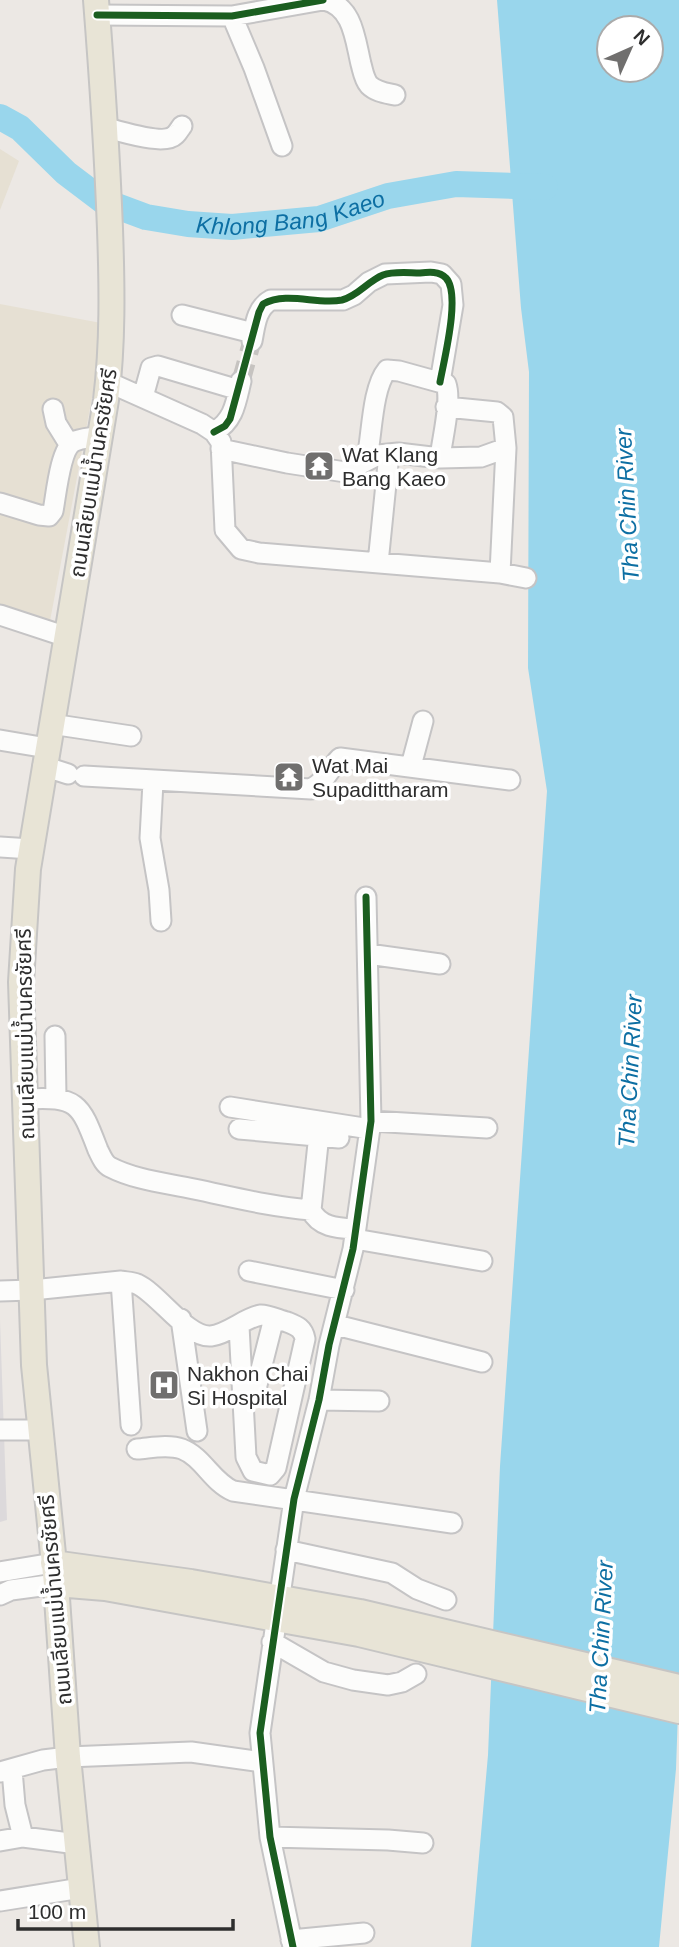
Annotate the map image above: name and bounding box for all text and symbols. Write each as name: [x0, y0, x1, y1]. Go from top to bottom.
north arrow: [595, 14, 665, 84]
text: N: [629, 25, 654, 50]
water label: Khlong Bang Kaeo: [195, 185, 388, 240]
street label: ถนนเลียบแม่น้ำนครชัยศรี: [62, 366, 121, 579]
water label: Tha Chin River: [610, 426, 644, 582]
place label: Wat Klang Bang Kaeo: [342, 443, 446, 490]
temple icon: Wat Klang Bang Kaeo: [302, 449, 336, 483]
place label: Wat Mai Supadittharam: [312, 754, 449, 801]
temple icon: Wat Mai Supadittharam: [272, 760, 306, 794]
street label: ถนนเลียบแม่น้ำนครชัยศรี: [9, 928, 38, 1140]
water label: Tha Chin River: [613, 992, 647, 1148]
place label: Nakhon Chai Si Hospital: [187, 1362, 308, 1409]
hospital icon: Nakhon Chai Si Hospital: [147, 1368, 181, 1402]
street label: ถนนเลียบแม่น้ำนครชัยศรี: [31, 1494, 76, 1706]
water label: Tha Chin River: [584, 1558, 618, 1714]
scale bar: [18, 1888, 233, 1932]
text: 100 m: [28, 1900, 86, 1923]

